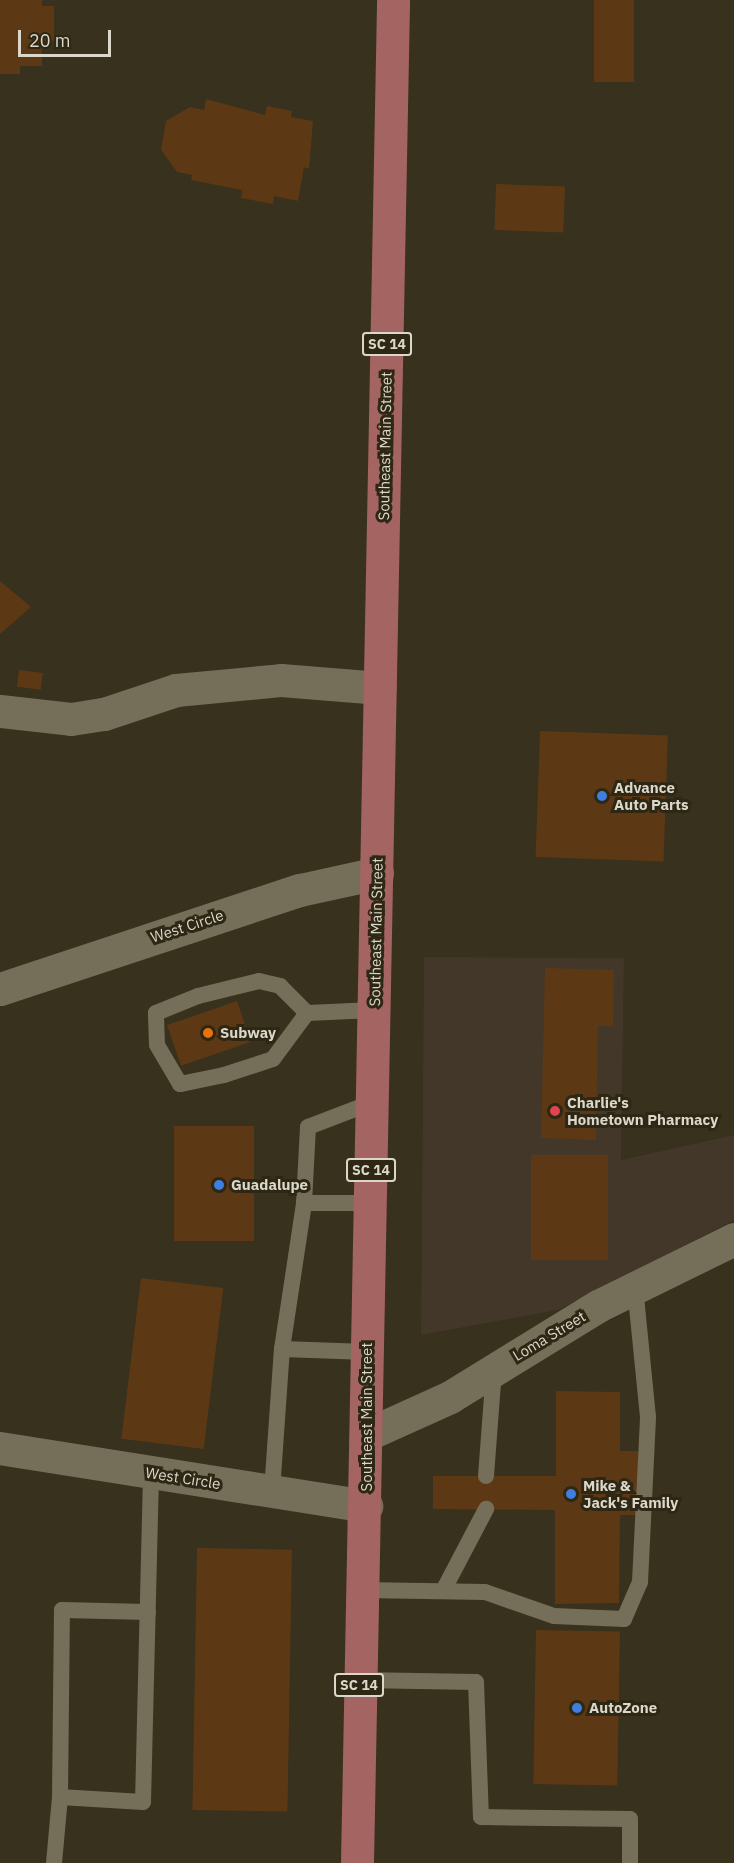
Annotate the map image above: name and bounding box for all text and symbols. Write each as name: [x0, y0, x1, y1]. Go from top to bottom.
scale bar: [21, 18, 114, 56]
text: 20 m: [29, 29, 71, 52]
road number: SC 14: [362, 333, 412, 355]
street label: Southeast Main Street: [375, 371, 395, 521]
place label: Advance Auto Parts: [614, 778, 688, 813]
marker: Advance Auto Parts: [595, 789, 609, 803]
street label: Southeast Main Street: [366, 857, 386, 1007]
street label: West Circle: [148, 906, 226, 946]
place label: Subway: [220, 1024, 276, 1042]
marker: Subway: [201, 1026, 215, 1040]
place label: Charlie's Hometown Pharmacy: [567, 1093, 718, 1128]
marker: Charlie's Hometown Pharmacy: [548, 1104, 562, 1118]
road number: SC 14: [346, 1159, 397, 1181]
place label: Guadalupe: [231, 1176, 308, 1194]
marker: Guadalupe: [212, 1178, 226, 1192]
street label: Loma Street: [509, 1307, 589, 1365]
street label: Southeast Main Street: [358, 1343, 376, 1491]
street label: West Circle: [144, 1463, 222, 1493]
place label: Mike & Jack's Family: [583, 1476, 678, 1511]
marker: Mike & Jack's Family: [564, 1487, 578, 1501]
road number: SC 14: [334, 1674, 385, 1696]
place label: AutoZone: [589, 1699, 657, 1717]
marker: AutoZone: [570, 1701, 584, 1715]

